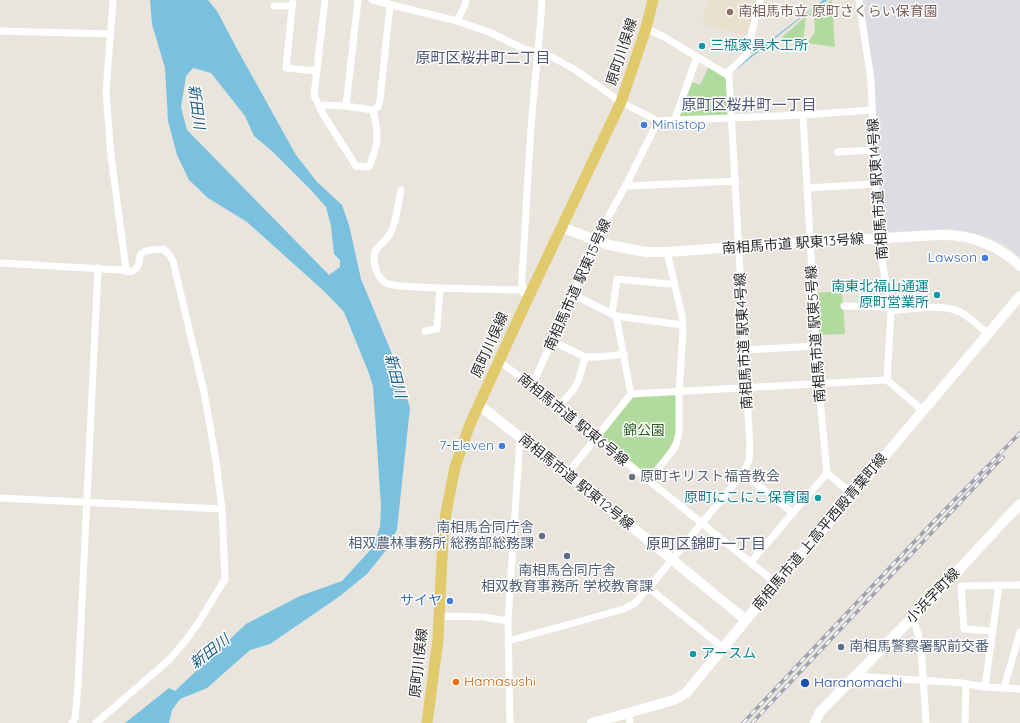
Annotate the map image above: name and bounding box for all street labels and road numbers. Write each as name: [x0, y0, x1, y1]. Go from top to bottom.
street label: 原町川俣線: [603, 16, 641, 88]
street label: 南相馬市道 駅東14号線: [865, 118, 891, 260]
street label: 南相馬市道 駅東15号線: [541, 216, 615, 354]
street label: 南相馬市道 駅東13号線: [721, 231, 865, 257]
street label: 南相馬市道 駅東5号線: [803, 265, 829, 403]
street label: 南相馬市道 駅東4号線: [732, 272, 756, 410]
street label: 原町川俣線: [468, 310, 512, 380]
street label: 南相馬市道 駅東6号線: [514, 370, 632, 470]
street label: 南相馬市道 駅東12号線: [515, 431, 637, 533]
street label: 南相馬市道 上高平西殿青葉町線: [749, 450, 891, 614]
street label: 小浜字町線: [903, 565, 963, 627]
street label: 原町川俣線: [407, 627, 431, 699]

